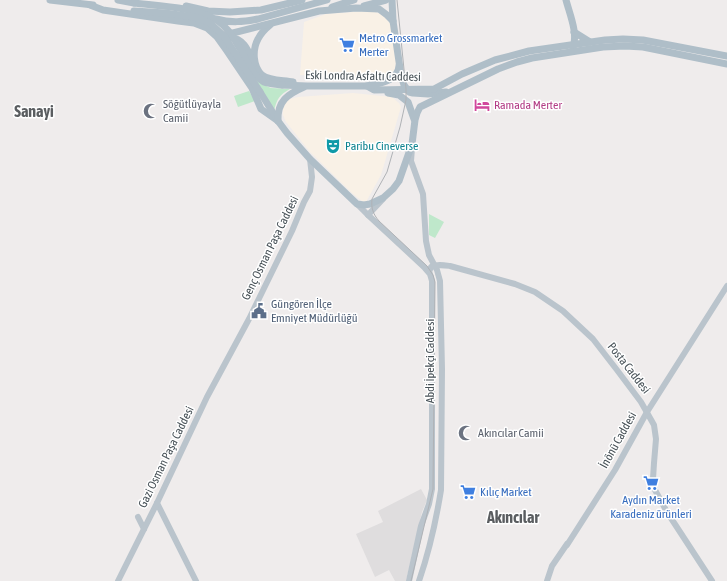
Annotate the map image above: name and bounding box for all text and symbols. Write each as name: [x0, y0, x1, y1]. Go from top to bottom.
place label: Metro Grossmarket Merter: [359, 31, 443, 59]
supermarket icon: Metro Grossmarket Merter: [338, 36, 356, 54]
street label: Eski Londra Asfaltı Caddesi: [305, 68, 421, 84]
hotel icon: Ramada Merter: [473, 96, 491, 114]
place label: Söğütlüyayla Camii: [163, 97, 221, 125]
place label: Ramada Merter: [494, 98, 562, 112]
district label: Sanayi: [14, 102, 54, 120]
mosque icon: Söğütlüyayla Camii: [142, 102, 160, 120]
theatre icon: Paribu Cineverse: [324, 137, 342, 155]
place label: Paribu Cineverse: [345, 139, 418, 153]
street label: Genç Osman Paşa Caddesi: [239, 194, 301, 302]
place label: Güngören İlçe Emniyet Müdürlüğü: [271, 297, 358, 325]
public building icon: Güngören İlçe Emniyet Müdürlüğü: [250, 302, 268, 320]
street label: Abdi İpekçi Caddesi: [423, 319, 437, 403]
street label: Posta Caddesi: [605, 340, 653, 396]
street label: Gazi Osman Paşa Caddesi: [135, 404, 197, 510]
street label: İnönü Caddesi: [597, 409, 639, 471]
mosque icon: Akıncılar Camii: [457, 424, 475, 442]
place label: Akıncılar Camii: [478, 426, 544, 440]
supermarket icon: Aydın Market Karadeniz ürünleri: [642, 474, 660, 492]
supermarket icon: Kılıç Market: [459, 483, 477, 501]
place label: Kılıç Market: [480, 485, 532, 499]
place label: Aydın Market Karadeniz ürünleri: [610, 493, 692, 521]
district label: Akıncılar: [486, 508, 539, 526]

